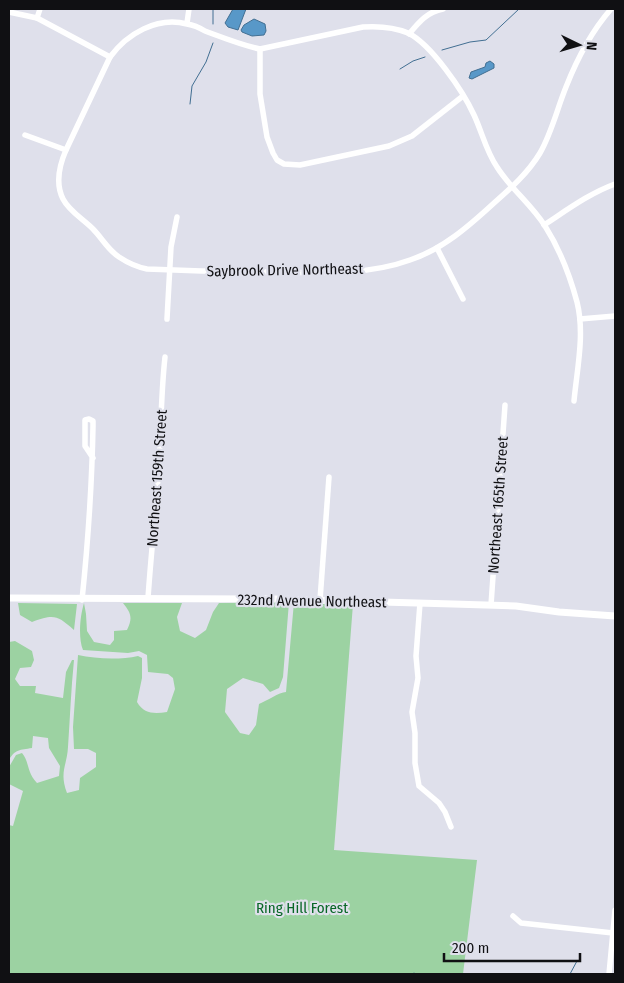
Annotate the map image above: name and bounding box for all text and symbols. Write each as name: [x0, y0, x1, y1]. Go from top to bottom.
north arrow: [554, 20, 604, 70]
text: N: [583, 41, 600, 51]
street label: Saybrook Drive Northeast: [207, 260, 363, 280]
street label: Northeast 159th Street: [143, 409, 171, 547]
street label: Northeast 165th Street: [484, 436, 512, 574]
street label: 232nd Avenue Northeast: [237, 591, 387, 611]
park label: Ring Hill Forest: [256, 899, 348, 917]
scale bar: [444, 930, 580, 962]
text: 200 m: [452, 939, 489, 957]

